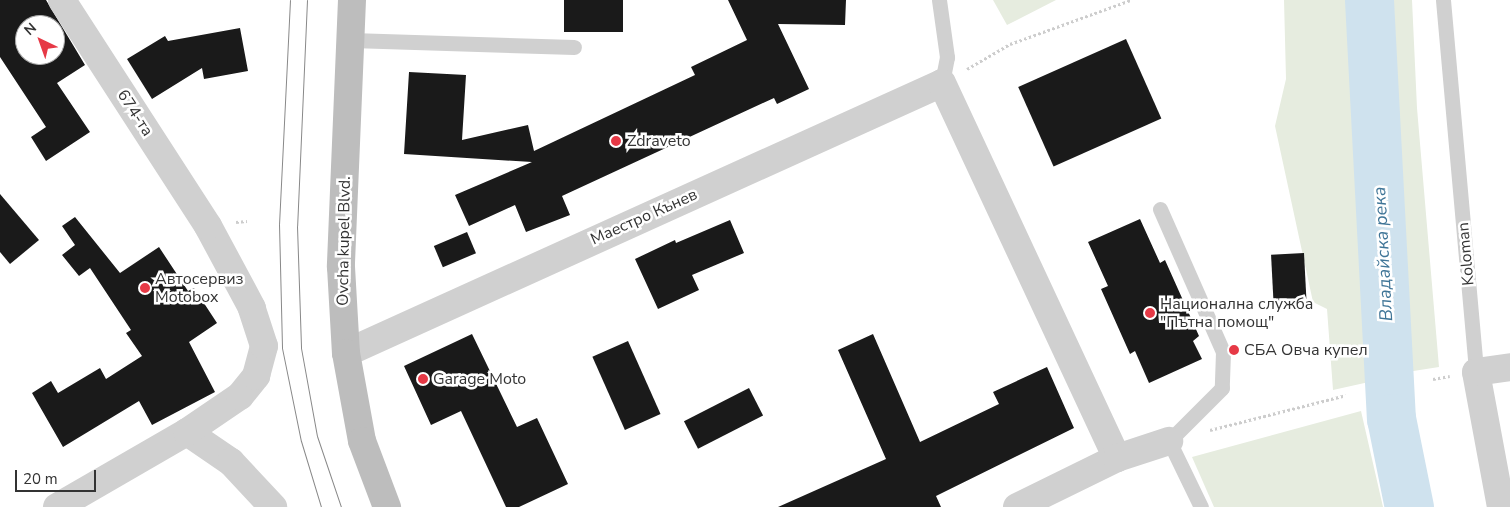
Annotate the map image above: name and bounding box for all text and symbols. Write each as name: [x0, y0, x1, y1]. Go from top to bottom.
north arrow: [15, 15, 65, 65]
text: N: [20, 19, 41, 40]
street label: 674-та: [113, 86, 157, 140]
place label: Zdraveto: [627, 131, 691, 151]
marker: Zdraveto: [609, 134, 623, 148]
street label: Ovcha kupel Blvd.: [333, 176, 355, 306]
street label: Маестро Кънев: [588, 185, 700, 249]
water label: Владайска река: [1369, 186, 1397, 322]
street label: Koloman: [1454, 222, 1478, 286]
place label: Автосервиз Motobox: [155, 269, 243, 307]
marker: Автосервиз Motobox: [139, 282, 151, 294]
place label: Национална служба "Пътна помощ": [1160, 294, 1313, 332]
marker: Национална служба "Пътна помощ": [1144, 307, 1156, 319]
place label: СБА Овча купел: [1244, 340, 1368, 360]
marker: СБА Овча купел: [1228, 344, 1240, 356]
place label: Garage Moto: [433, 369, 526, 389]
marker: Garage Moto: [417, 373, 429, 385]
scale bar: [18, 460, 99, 492]
text: 20 m: [23, 469, 58, 489]

